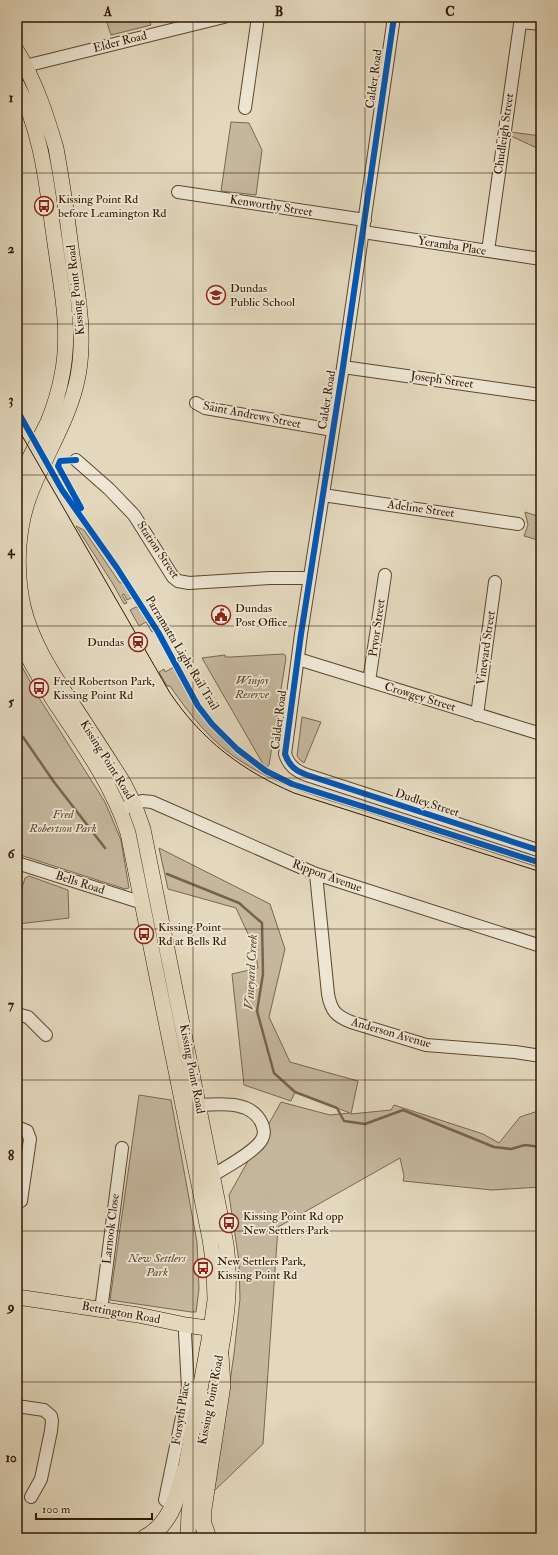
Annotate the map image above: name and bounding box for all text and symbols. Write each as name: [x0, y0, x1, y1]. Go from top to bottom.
text: A: [103, 4, 113, 20]
text: B: [275, 4, 283, 20]
text: C: [445, 4, 455, 20]
street label: Elder Road: [92, 28, 148, 56]
street label: Calder Road: [362, 48, 386, 110]
text: 1: [9, 90, 14, 106]
street label: Chudleigh Street: [491, 92, 517, 176]
place label: Kissing Point Rd before Leamington Rd: [58, 192, 167, 221]
street label: Kenworthy Street: [229, 192, 314, 220]
bus stop icon: Kissing Point Rd before Leamington Rd: [33, 195, 55, 217]
street label: Yeramba Place: [417, 233, 487, 259]
text: 2: [8, 241, 15, 257]
street label: Kissing Point Road: [64, 244, 88, 336]
place label: Dundas Public School: [230, 281, 295, 310]
school or university icon: Dundas Public School: [205, 284, 227, 306]
street label: Joseph Street: [409, 368, 474, 392]
street label: Calder Road: [315, 369, 339, 431]
text: 3: [9, 392, 14, 408]
street label: Saint Andrews Street: [202, 398, 302, 432]
street label: Adeline Street: [386, 497, 456, 521]
street label: Station Street: [133, 518, 183, 582]
text: 4: [6, 543, 15, 559]
street label: Parramatta Light Rail Trail: [142, 593, 222, 713]
street label: Pryor Street: [366, 598, 388, 658]
place label: Dundas Post Office: [235, 601, 287, 630]
public building icon: Dundas Post Office: [210, 604, 232, 626]
street label: Vineyard Street: [473, 610, 499, 686]
station icon: Dundas: [127, 631, 149, 653]
place label: Dundas: [87, 635, 124, 650]
park label: Winjoy Reserve: [234, 673, 270, 702]
place label: Fred Robertson Park, Kissing Point Rd: [53, 674, 155, 703]
bus stop icon: Fred Robertson Park, Kissing Point Rd: [28, 677, 50, 699]
street label: Crowgey Street: [383, 679, 458, 715]
street label: Calder Road: [268, 689, 290, 751]
text: 5: [8, 694, 14, 710]
street label: Kissing Point Road: [77, 717, 137, 803]
street label: Dudley Street: [393, 786, 461, 820]
park label: Fred Robertson Park: [28, 807, 97, 836]
text: 6: [8, 846, 16, 862]
street label: Rippon Avenue: [290, 856, 364, 896]
street label: Bells Road: [54, 868, 107, 898]
place label: Kissing Point Rd at Bells Rd: [158, 920, 226, 949]
bus stop icon: Kissing Point Rd at Bells Rd: [133, 923, 155, 945]
water label: Vineyard Creek: [241, 934, 261, 1010]
text: 7: [8, 997, 15, 1013]
street label: Anderson Avenue: [348, 1014, 433, 1052]
street label: Kissing Point Road: [176, 1023, 208, 1115]
text: 8: [8, 1148, 14, 1164]
street label: Larnook Close: [99, 1193, 123, 1265]
place label: Kissing Point Rd opp New Settlers Park: [243, 1209, 344, 1238]
bus stop icon: Kissing Point Rd opp New Settlers Park: [218, 1212, 240, 1234]
park label: New Settlers Park: [127, 1251, 186, 1280]
place label: New Settlers Park, Kissing Point Rd: [217, 1254, 306, 1283]
bus stop icon: New Settlers Park, Kissing Point Rd: [192, 1257, 214, 1279]
text: 9: [6, 1299, 15, 1315]
street label: Bettington Road: [81, 1299, 161, 1327]
street label: Kissing Point Road: [195, 1354, 227, 1446]
street label: Forsyth Place: [169, 1380, 193, 1446]
text: 10: [5, 1450, 17, 1466]
scale bar: [36, 1495, 152, 1521]
text: 100 m: [42, 1502, 71, 1517]

